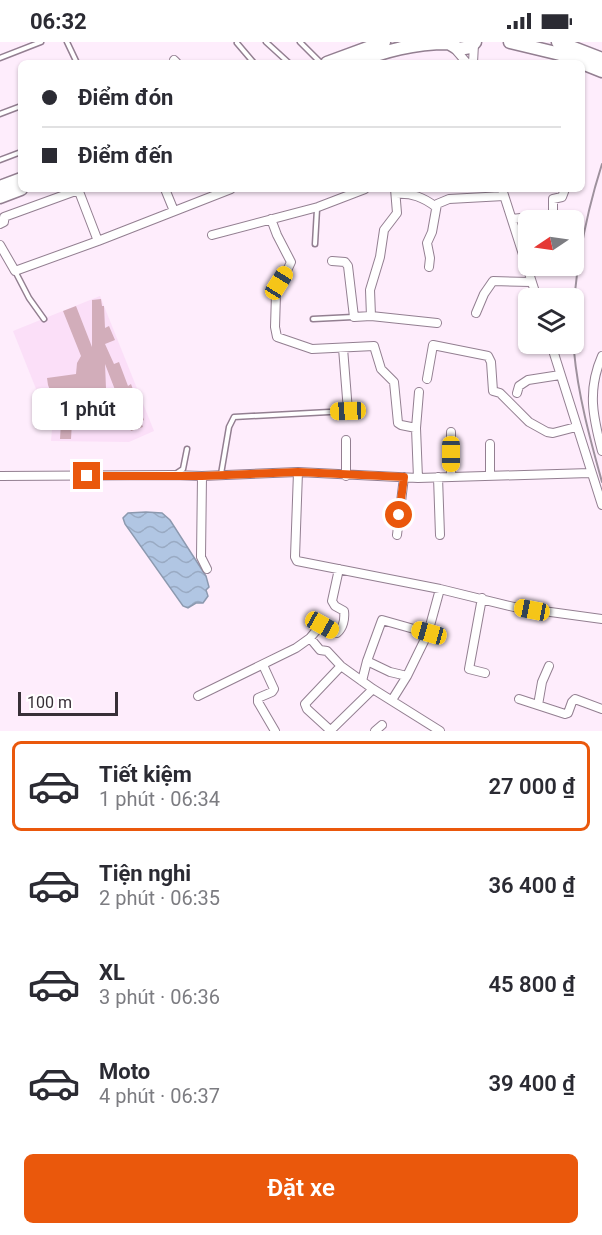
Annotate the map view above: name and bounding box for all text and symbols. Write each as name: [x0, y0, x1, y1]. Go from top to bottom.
text: 06:32: [30, 9, 87, 34]
text: Điểm đón: [78, 85, 173, 110]
text: Điểm đến: [78, 143, 173, 168]
north arrow: [518, 210, 584, 276]
map controls: [518, 210, 584, 354]
car: [262, 263, 296, 303]
button: layers: [518, 288, 584, 354]
callout: 1 phút: [32, 389, 142, 431]
text: 1 phút: [59, 397, 116, 421]
car: [330, 401, 366, 421]
car: [442, 436, 460, 472]
route end: [73, 462, 100, 489]
route start: [385, 501, 412, 528]
car: [513, 598, 551, 622]
car: [302, 608, 342, 642]
car: [409, 619, 449, 647]
scale bar: [18, 689, 118, 716]
text: 100 m: [27, 693, 72, 712]
icon: car: [27, 759, 81, 813]
text: Tiết kiệm: [99, 762, 192, 787]
text: 27 000 ₫: [489, 774, 575, 799]
text: 1 phút · 06:34: [99, 787, 220, 811]
icon: car: [27, 858, 81, 912]
text: Tiện nghi: [99, 861, 191, 886]
text: 36 400 ₫: [489, 873, 575, 898]
text: 2 phút · 06:35: [99, 886, 220, 910]
icon: car: [27, 957, 81, 1011]
text: XL: [99, 960, 125, 985]
text: 45 800 ₫: [489, 972, 575, 997]
text: 3 phút · 06:36: [99, 985, 220, 1009]
icon: car: [27, 1056, 81, 1110]
text: Moto: [99, 1059, 150, 1084]
text: 39 400 ₫: [489, 1071, 575, 1096]
text: 4 phút · 06:37: [99, 1084, 220, 1108]
button: Đặt xe: [24, 1154, 578, 1223]

